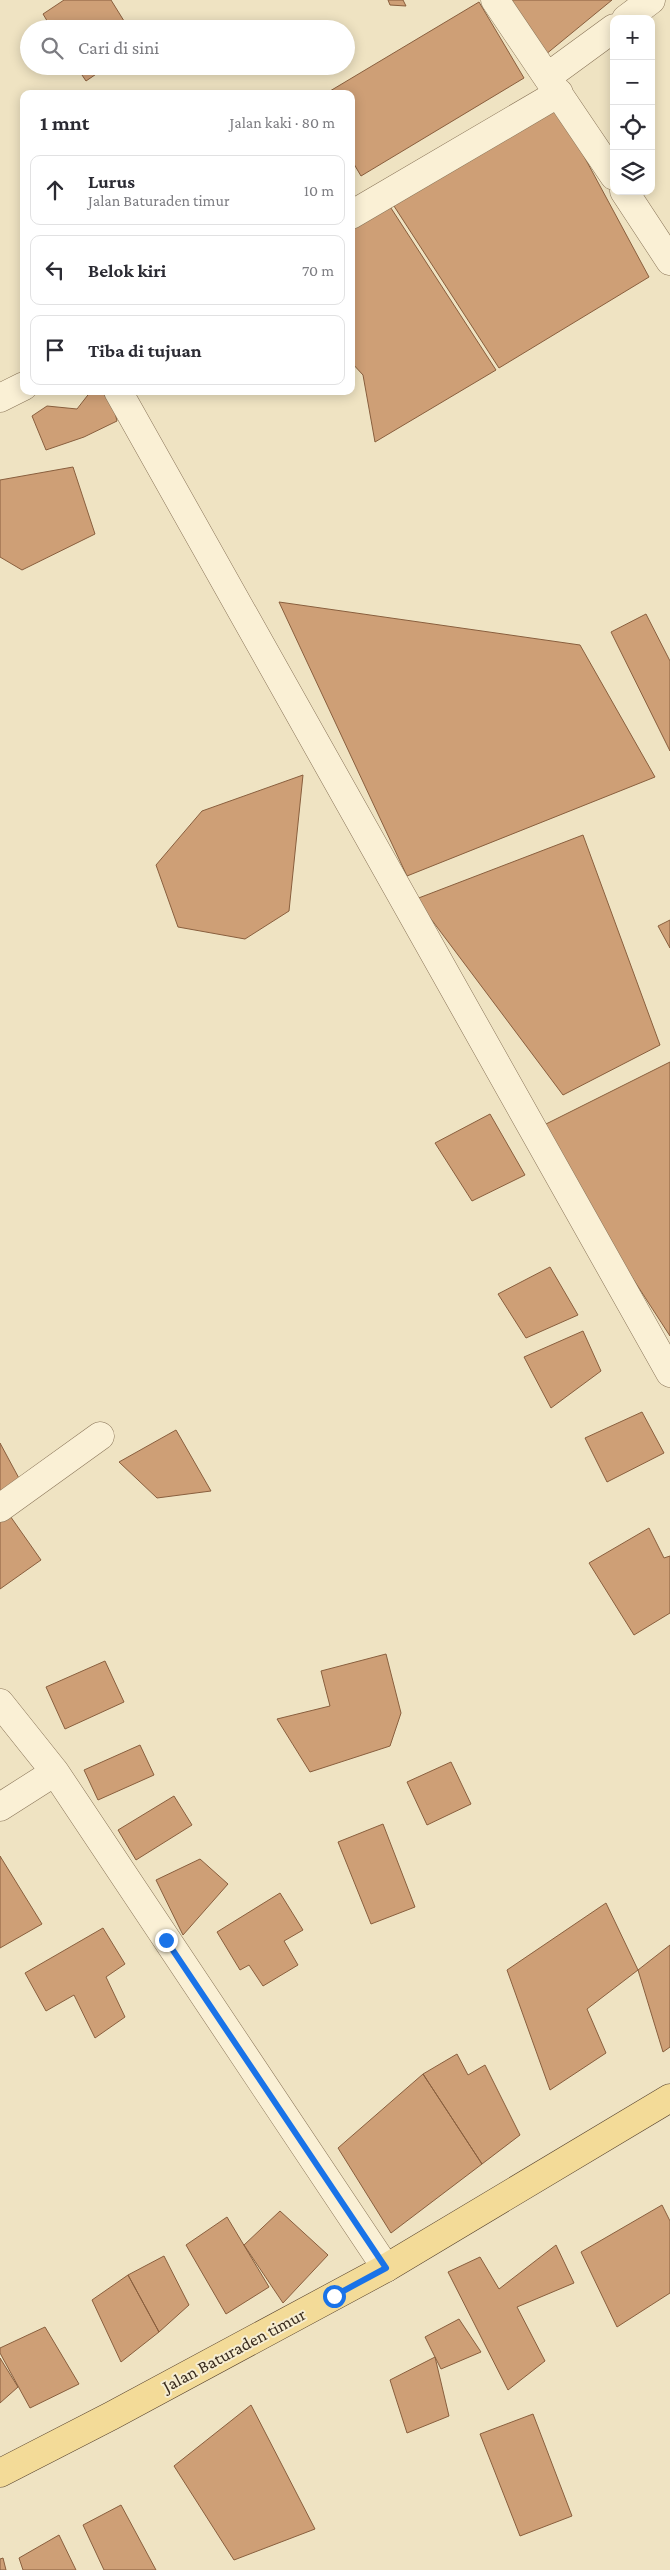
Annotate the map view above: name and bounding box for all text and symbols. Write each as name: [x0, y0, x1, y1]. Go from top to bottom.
map controls: [610, 15, 655, 195]
button: +: [610, 15, 655, 60]
search box: [20, 20, 355, 75]
icon: search: [38, 34, 66, 62]
text: Cari di sini: [78, 37, 159, 58]
button: −: [610, 60, 655, 105]
button: locate: [610, 105, 655, 150]
text: 1 mnt: [40, 111, 89, 135]
text: Jalan kaki · 80 m: [230, 114, 335, 131]
button: layers: [610, 150, 655, 195]
text: Lurus: [88, 171, 135, 192]
icon: ahead: [41, 176, 69, 204]
text: 10 m: [304, 182, 334, 199]
text: Jalan Baturaden timur: [88, 192, 230, 209]
icon: left: [41, 256, 69, 284]
text: Belok kiri: [88, 260, 166, 281]
text: 70 m: [302, 262, 334, 279]
icon: arrive: [41, 336, 69, 364]
text: Tiba di tujuan: [88, 340, 202, 361]
route end: [155, 1929, 178, 1952]
route start: [323, 2285, 346, 2308]
street label: Jalan Baturaden timur: [157, 2303, 310, 2397]

